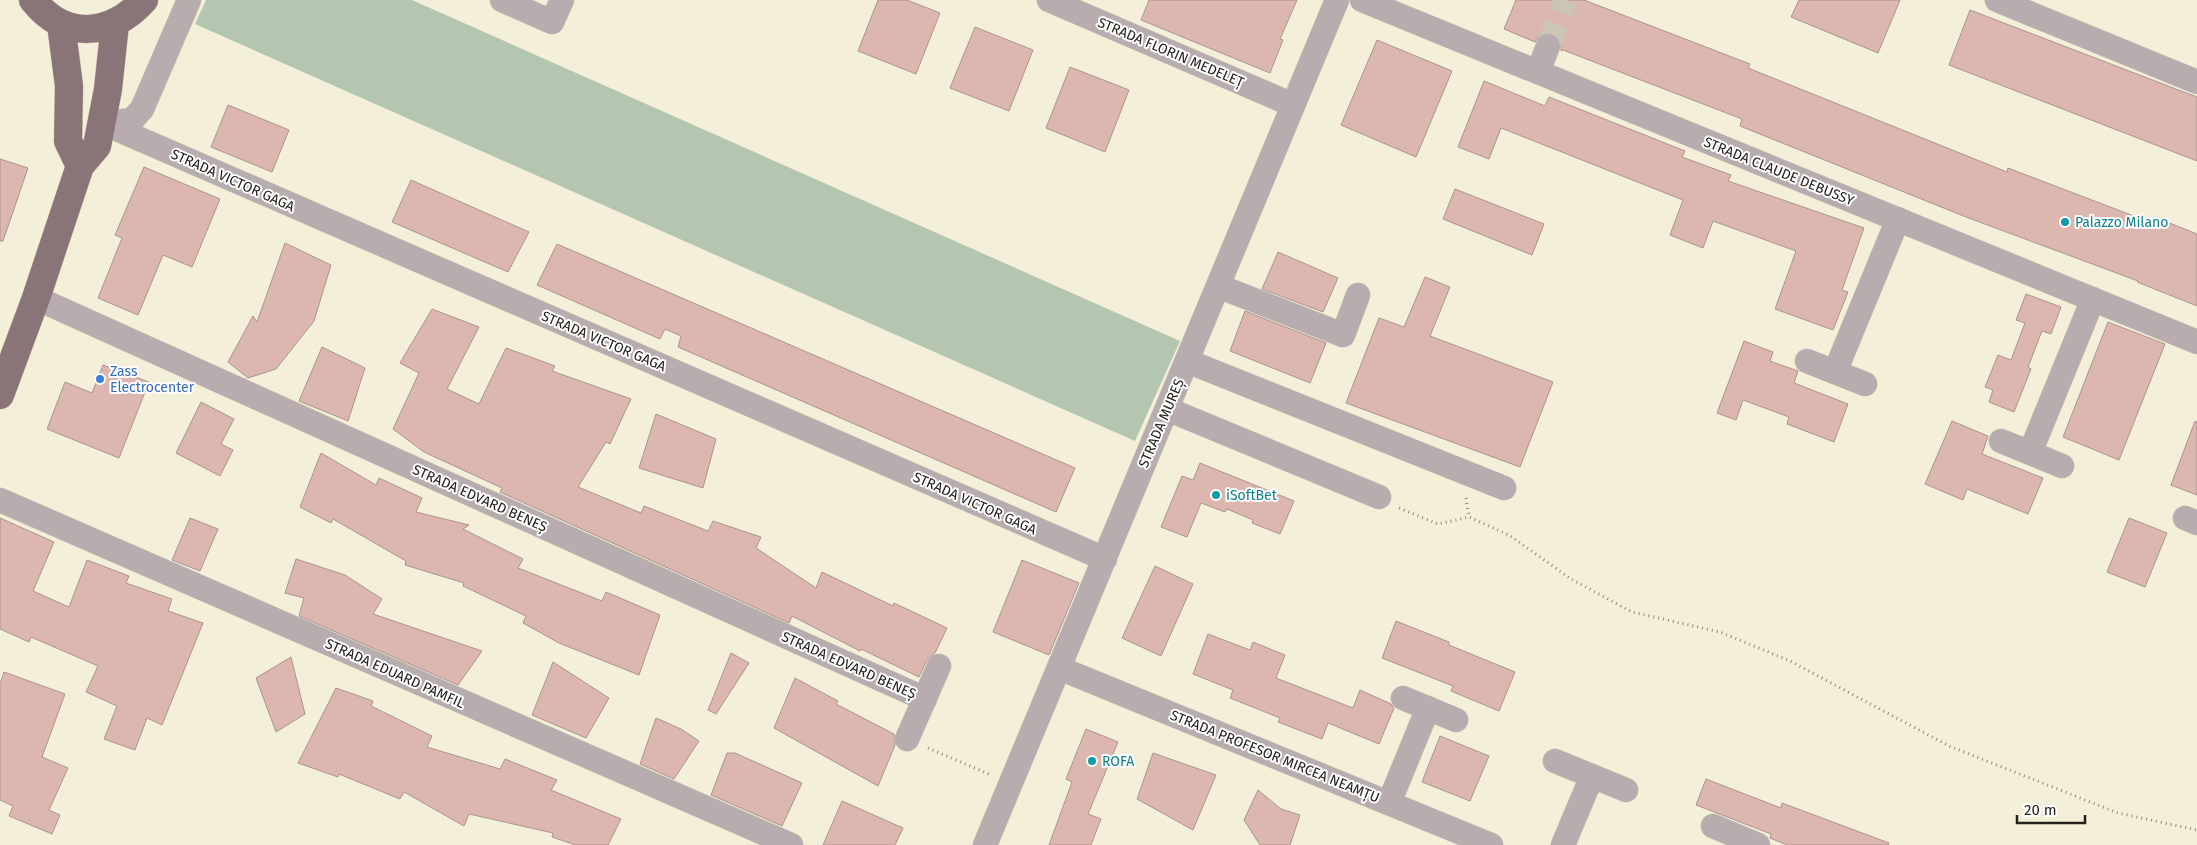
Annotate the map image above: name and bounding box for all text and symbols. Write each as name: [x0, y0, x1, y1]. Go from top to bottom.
street label: STRADA FLORIN MEDELEȚ: [1095, 14, 1247, 92]
street label: STRADA CLAUDE DEBUSSY: [1701, 134, 1857, 210]
street label: STRADA VICTOR GAGA: [168, 146, 297, 215]
place label: Palazzo Milano: [2075, 214, 2168, 231]
marker: Palazzo Milano: [2059, 216, 2071, 228]
street label: STRADA VICTOR GAGA: [539, 308, 669, 375]
place label: Zass Electrocenter: [110, 363, 195, 396]
marker: Zass Electrocenter: [94, 373, 106, 385]
street label: STRADA MUREȘ: [1135, 376, 1189, 471]
street label: STRADA EDVARD BENEȘ: [409, 461, 550, 537]
street label: STRADA VICTOR GAGA: [910, 469, 1039, 538]
place label: iSoftBet: [1226, 487, 1278, 504]
marker: iSoftBet: [1210, 489, 1222, 501]
street label: STRADA EDVARD BENEȘ: [778, 628, 919, 704]
street label: STRADA EDUARD PAMFIL: [323, 635, 467, 712]
street label: STRADA PROFESOR MIRCEA NEAMȚU: [1167, 707, 1382, 807]
place label: ROFA: [1102, 753, 1134, 770]
marker: ROFA: [1086, 755, 1098, 767]
scale bar: [2017, 792, 2084, 824]
text: 20 m: [2024, 801, 2057, 819]

